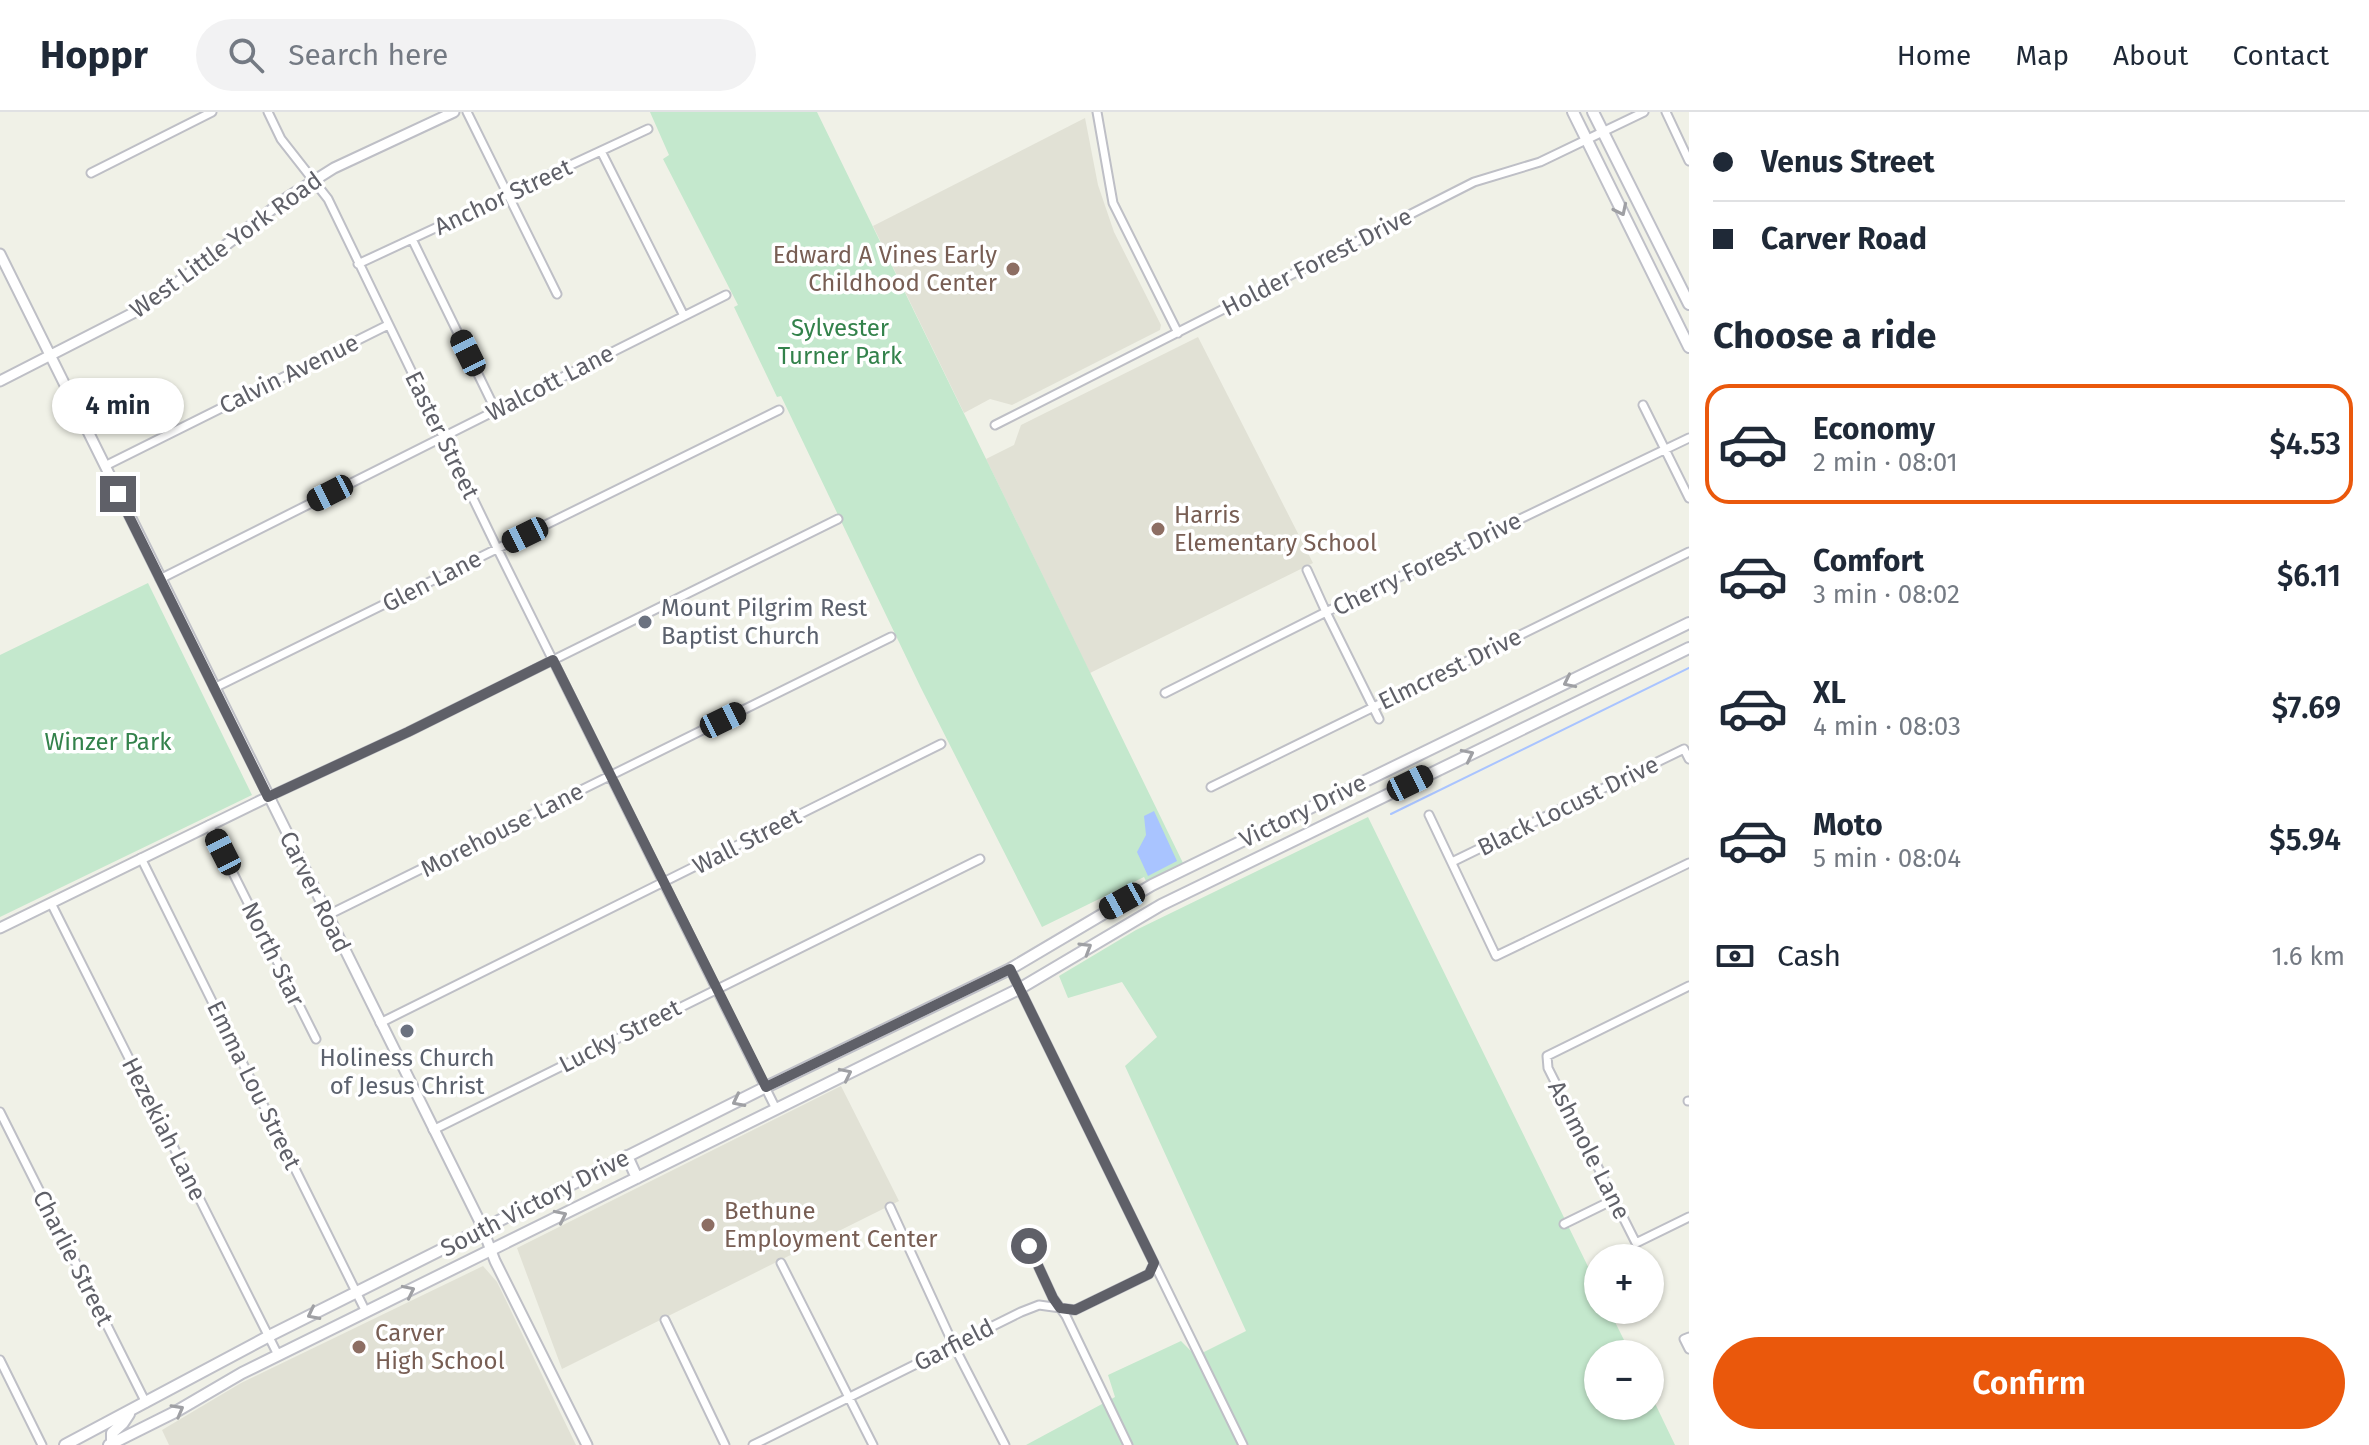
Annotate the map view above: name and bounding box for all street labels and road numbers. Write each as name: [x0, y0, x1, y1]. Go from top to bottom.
street label: Anchor Street: [430, 153, 576, 241]
street label: West Little York Road: [125, 166, 327, 324]
street label: Holder Forest Drive: [1217, 202, 1417, 322]
street label: Calvin Avenue: [215, 328, 363, 420]
street label: Walcott Lane: [482, 339, 618, 427]
street label: Easter Street: [399, 367, 485, 504]
street label: Cherry Forest Drive: [1328, 506, 1526, 622]
street label: Glen Lane: [378, 544, 486, 618]
street label: Elmcrest Drive: [1374, 622, 1526, 716]
street label: Black Locust Drive: [1473, 750, 1663, 862]
street label: Victory Drive: [1235, 768, 1371, 854]
street label: Morehouse Lane: [416, 777, 588, 883]
street label: Wall Street: [688, 802, 806, 880]
street label: Carver Road: [274, 827, 356, 957]
street label: North Star: [236, 897, 311, 1011]
street label: Lucky Street: [555, 993, 686, 1079]
street label: Emma Lou Street: [201, 996, 307, 1174]
street label: Hezekiah Lane: [116, 1053, 212, 1205]
street label: Ashmole Lane: [1542, 1076, 1636, 1224]
street label: South Victory Drive: [436, 1143, 634, 1263]
street label: Charlie Street: [27, 1186, 119, 1331]
street label: Garfield: [910, 1313, 998, 1377]

